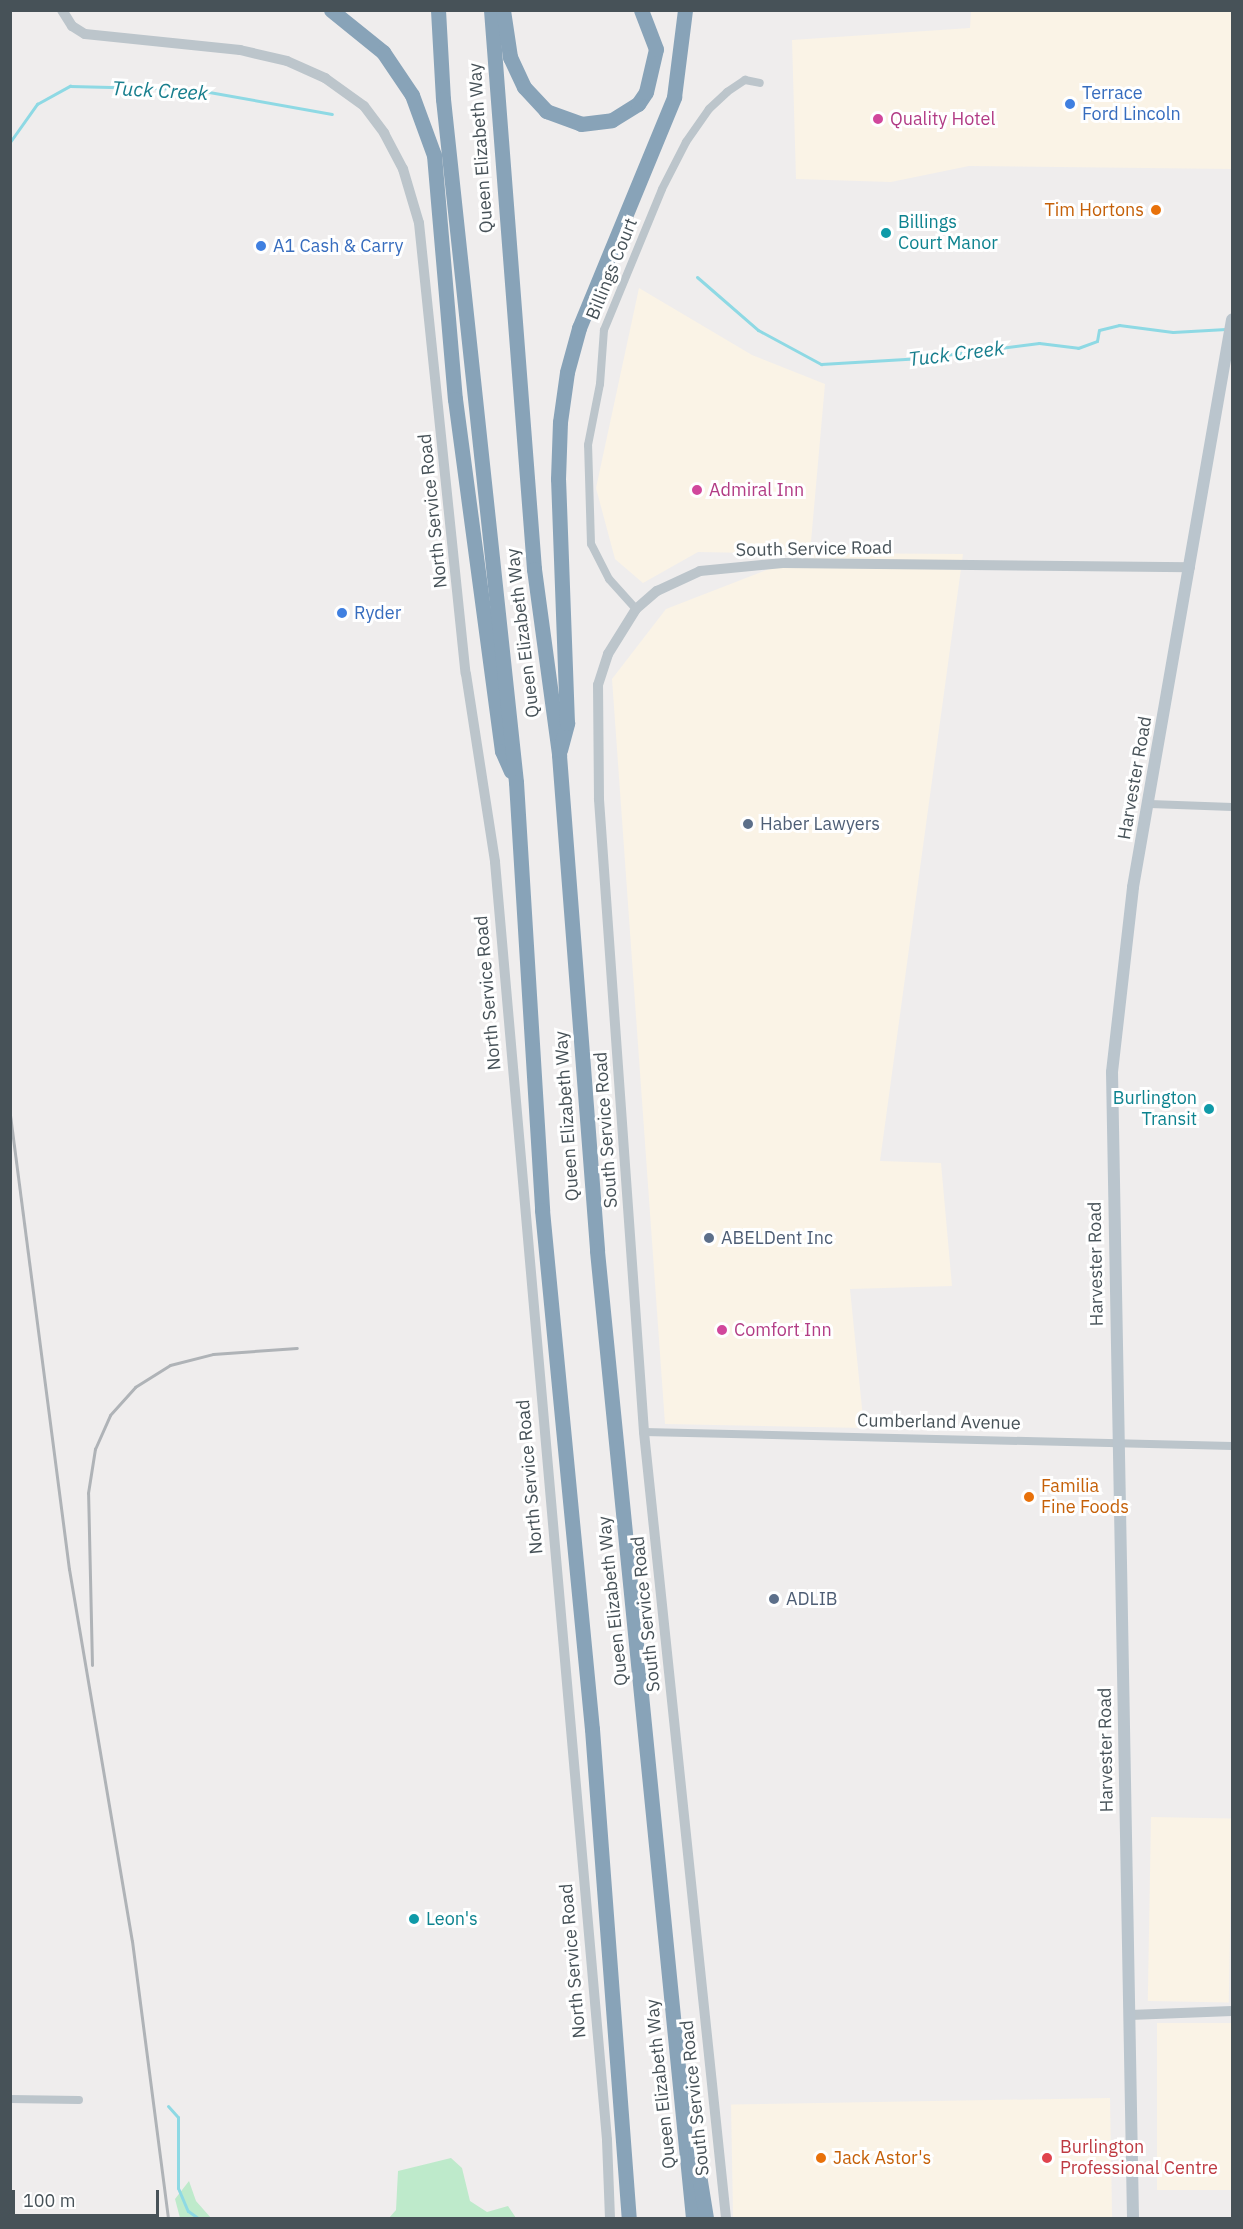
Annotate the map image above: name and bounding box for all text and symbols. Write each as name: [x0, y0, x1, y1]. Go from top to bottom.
street label: Queen Elizabeth Way: [464, 62, 498, 234]
water label: Tuck Creek: [111, 75, 209, 105]
place label: Terrace Ford Lincoln: [1082, 83, 1181, 125]
marker: Terrace Ford Lincoln: [1063, 97, 1077, 111]
place label: Quality Hotel: [890, 108, 995, 130]
marker: Quality Hotel: [871, 112, 885, 126]
place label: Tim Hortons: [1044, 199, 1144, 221]
marker: Tim Hortons: [1149, 203, 1163, 217]
place label: Billings Court Manor: [898, 212, 998, 254]
street label: Billings Court: [582, 215, 642, 323]
marker: Billings Court Manor: [879, 226, 893, 240]
place label: A1 Cash & Carry: [273, 235, 404, 257]
marker: A1 Cash & Carry: [254, 239, 268, 253]
water label: Tuck Creek: [907, 335, 1005, 371]
street label: North Service Road: [414, 433, 452, 589]
place label: Admiral Inn: [709, 479, 804, 501]
marker: Admiral Inn: [690, 483, 704, 497]
street label: South Service Road: [736, 537, 892, 561]
street label: Queen Elizabeth Way: [502, 547, 544, 719]
place label: Ryder: [354, 602, 401, 624]
marker: Ryder: [335, 606, 349, 620]
street label: Harvester Road: [1114, 715, 1156, 841]
place label: Haber Lawyers: [760, 813, 880, 835]
marker: Haber Lawyers: [741, 817, 755, 831]
street label: North Service Road: [470, 915, 506, 1071]
street label: Queen Elizabeth Way: [550, 1030, 584, 1202]
street label: South Service Road: [590, 1051, 622, 1209]
place label: Burlington Transit: [1113, 1088, 1197, 1130]
marker: Burlington Transit: [1202, 1102, 1216, 1116]
street label: Harvester Road: [1084, 1201, 1108, 1327]
place label: ABELDent Inc: [721, 1227, 833, 1249]
marker: ABELDent Inc: [702, 1231, 716, 1245]
place label: Comfort Inn: [734, 1319, 832, 1341]
marker: Comfort Inn: [715, 1323, 729, 1337]
street label: North Service Road: [512, 1399, 548, 1555]
street label: Cumberland Avenue: [857, 1410, 1021, 1434]
place label: Familia Fine Foods: [1041, 1476, 1129, 1518]
marker: Familia Fine Foods: [1022, 1490, 1036, 1504]
street label: Queen Elizabeth Way: [593, 1515, 633, 1687]
street label: South Service Road: [627, 1535, 665, 1693]
place label: ADLIB: [786, 1588, 838, 1610]
marker: ADLIB: [767, 1592, 781, 1606]
street label: Harvester Road: [1094, 1687, 1118, 1813]
street label: North Service Road: [555, 1883, 591, 2039]
place label: Leon's: [426, 1908, 478, 1930]
marker: Leon's: [407, 1912, 421, 1926]
street label: Queen Elizabeth Way: [641, 1998, 681, 2170]
street label: South Service Road: [676, 2019, 714, 2177]
place label: Burlington Professional Centre: [1060, 2137, 1218, 2180]
place label: Jack Astor's: [833, 2147, 931, 2169]
marker: Burlington Professional Centre: [1038, 2149, 1056, 2167]
marker: Jack Astor's: [814, 2151, 828, 2165]
scale bar: [15, 2178, 162, 2216]
text: 100 m: [23, 2189, 75, 2212]

